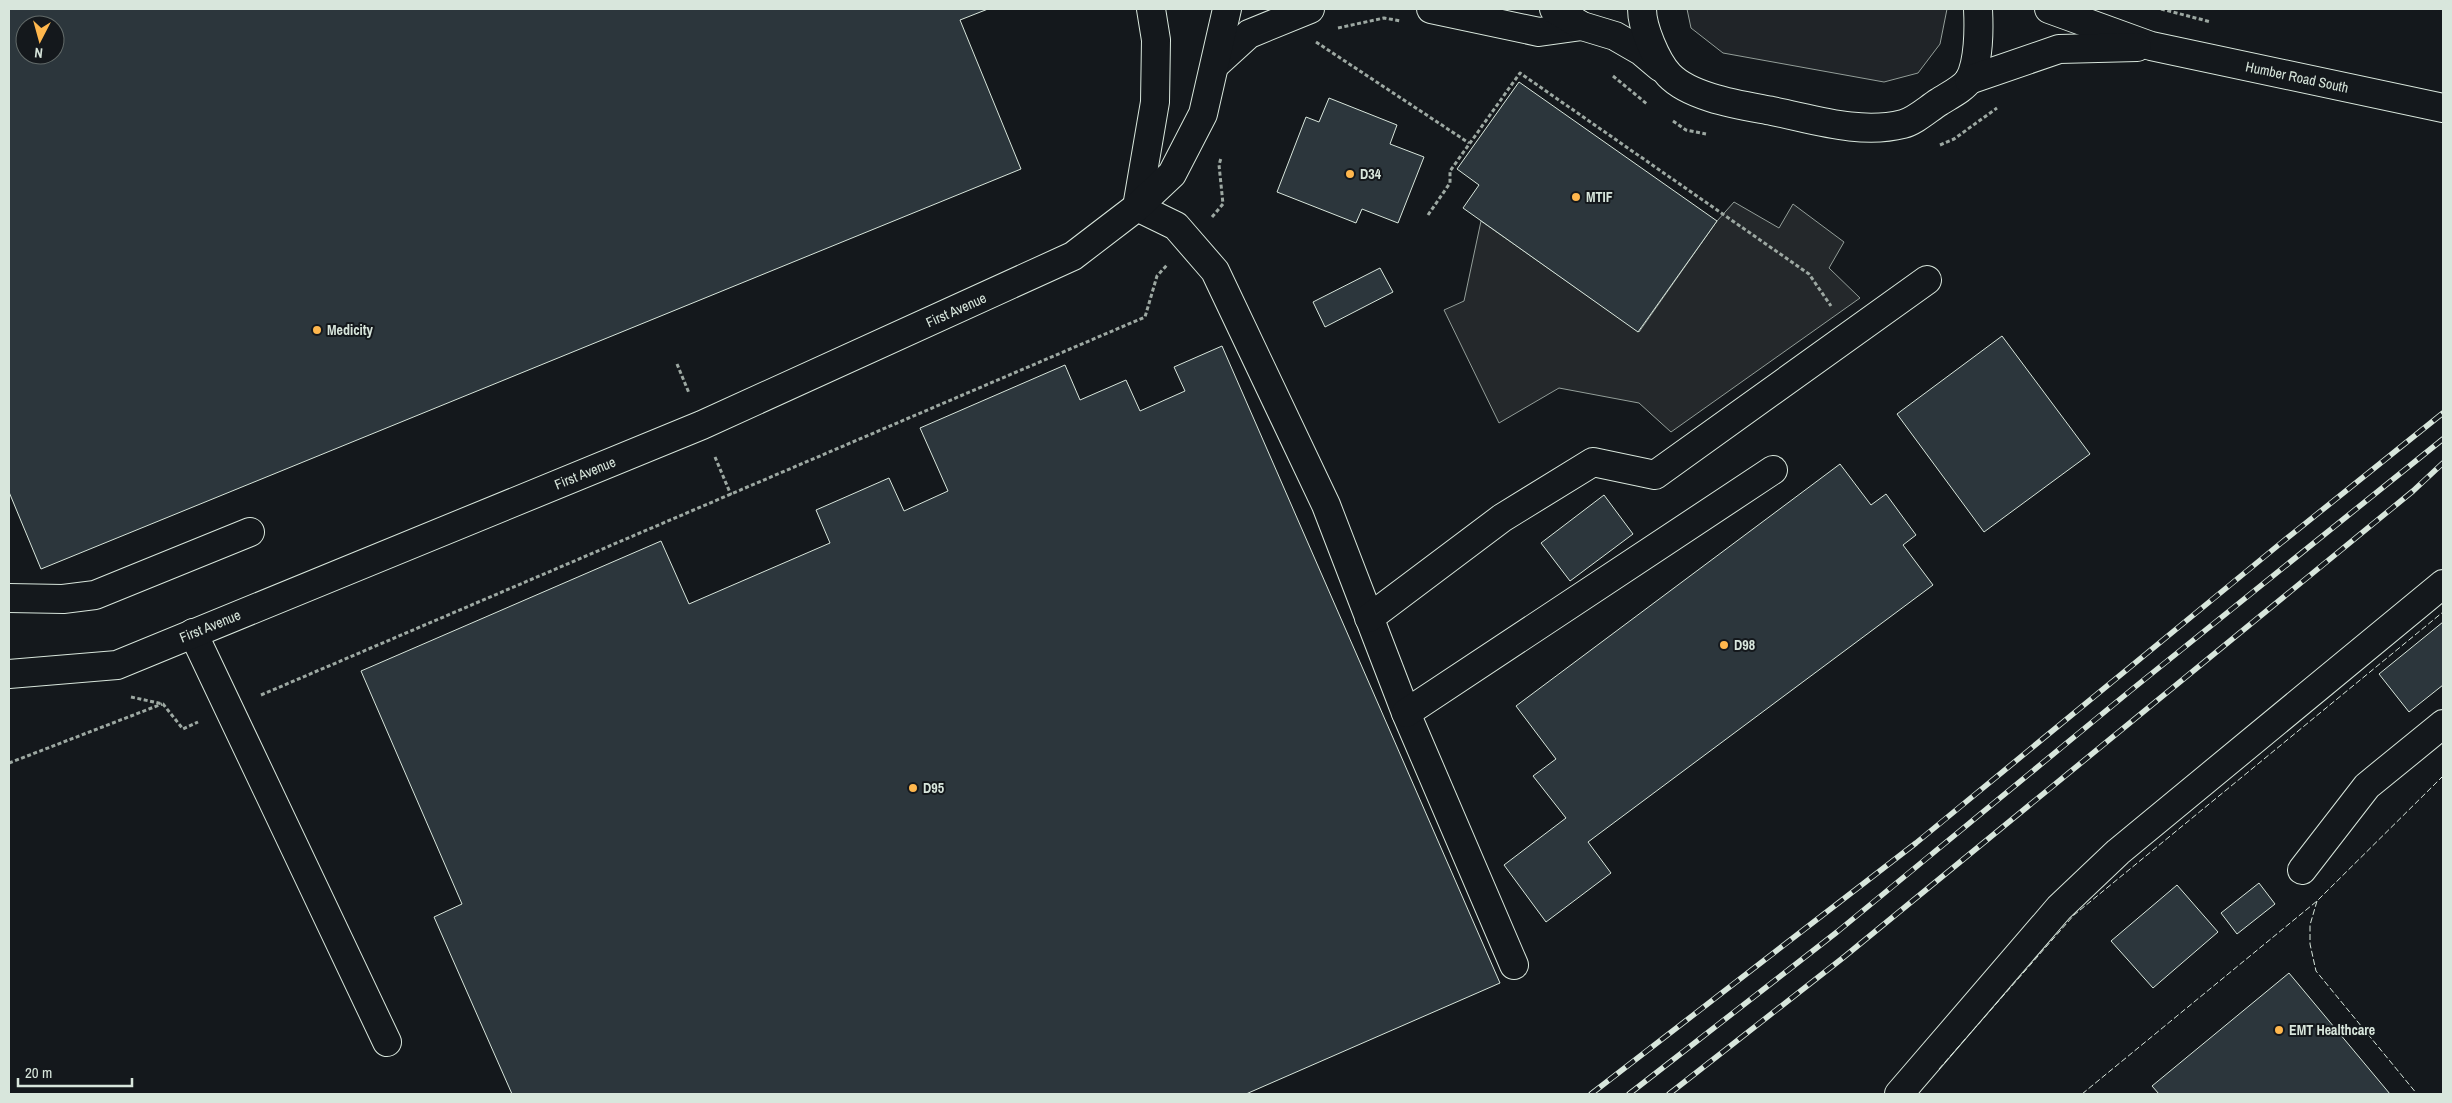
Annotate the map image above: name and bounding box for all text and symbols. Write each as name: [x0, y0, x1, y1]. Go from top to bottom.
north arrow: [15, 15, 65, 65]
text: N: [34, 44, 44, 62]
street label: Humber Road South: [2244, 57, 2350, 97]
place label: D34: [1360, 165, 1382, 183]
marker: D34: [1344, 168, 1356, 180]
place label: MTIF: [1586, 188, 1613, 206]
marker: MTIF: [1570, 191, 1582, 203]
street label: First Avenue: [923, 289, 989, 331]
place label: Medicity: [327, 321, 374, 339]
marker: Medicity: [311, 324, 323, 336]
street label: First Avenue: [552, 453, 618, 493]
street label: First Avenue: [177, 606, 243, 646]
place label: D98: [1734, 636, 1755, 654]
marker: D98: [1718, 639, 1730, 651]
place label: D95: [923, 779, 945, 797]
marker: D95: [907, 782, 919, 794]
place label: EMT Healthcare: [2289, 1021, 2375, 1039]
marker: EMT Healthcare: [2273, 1024, 2285, 1036]
scale bar: [18, 1056, 131, 1088]
text: 20 m: [25, 1062, 52, 1083]

